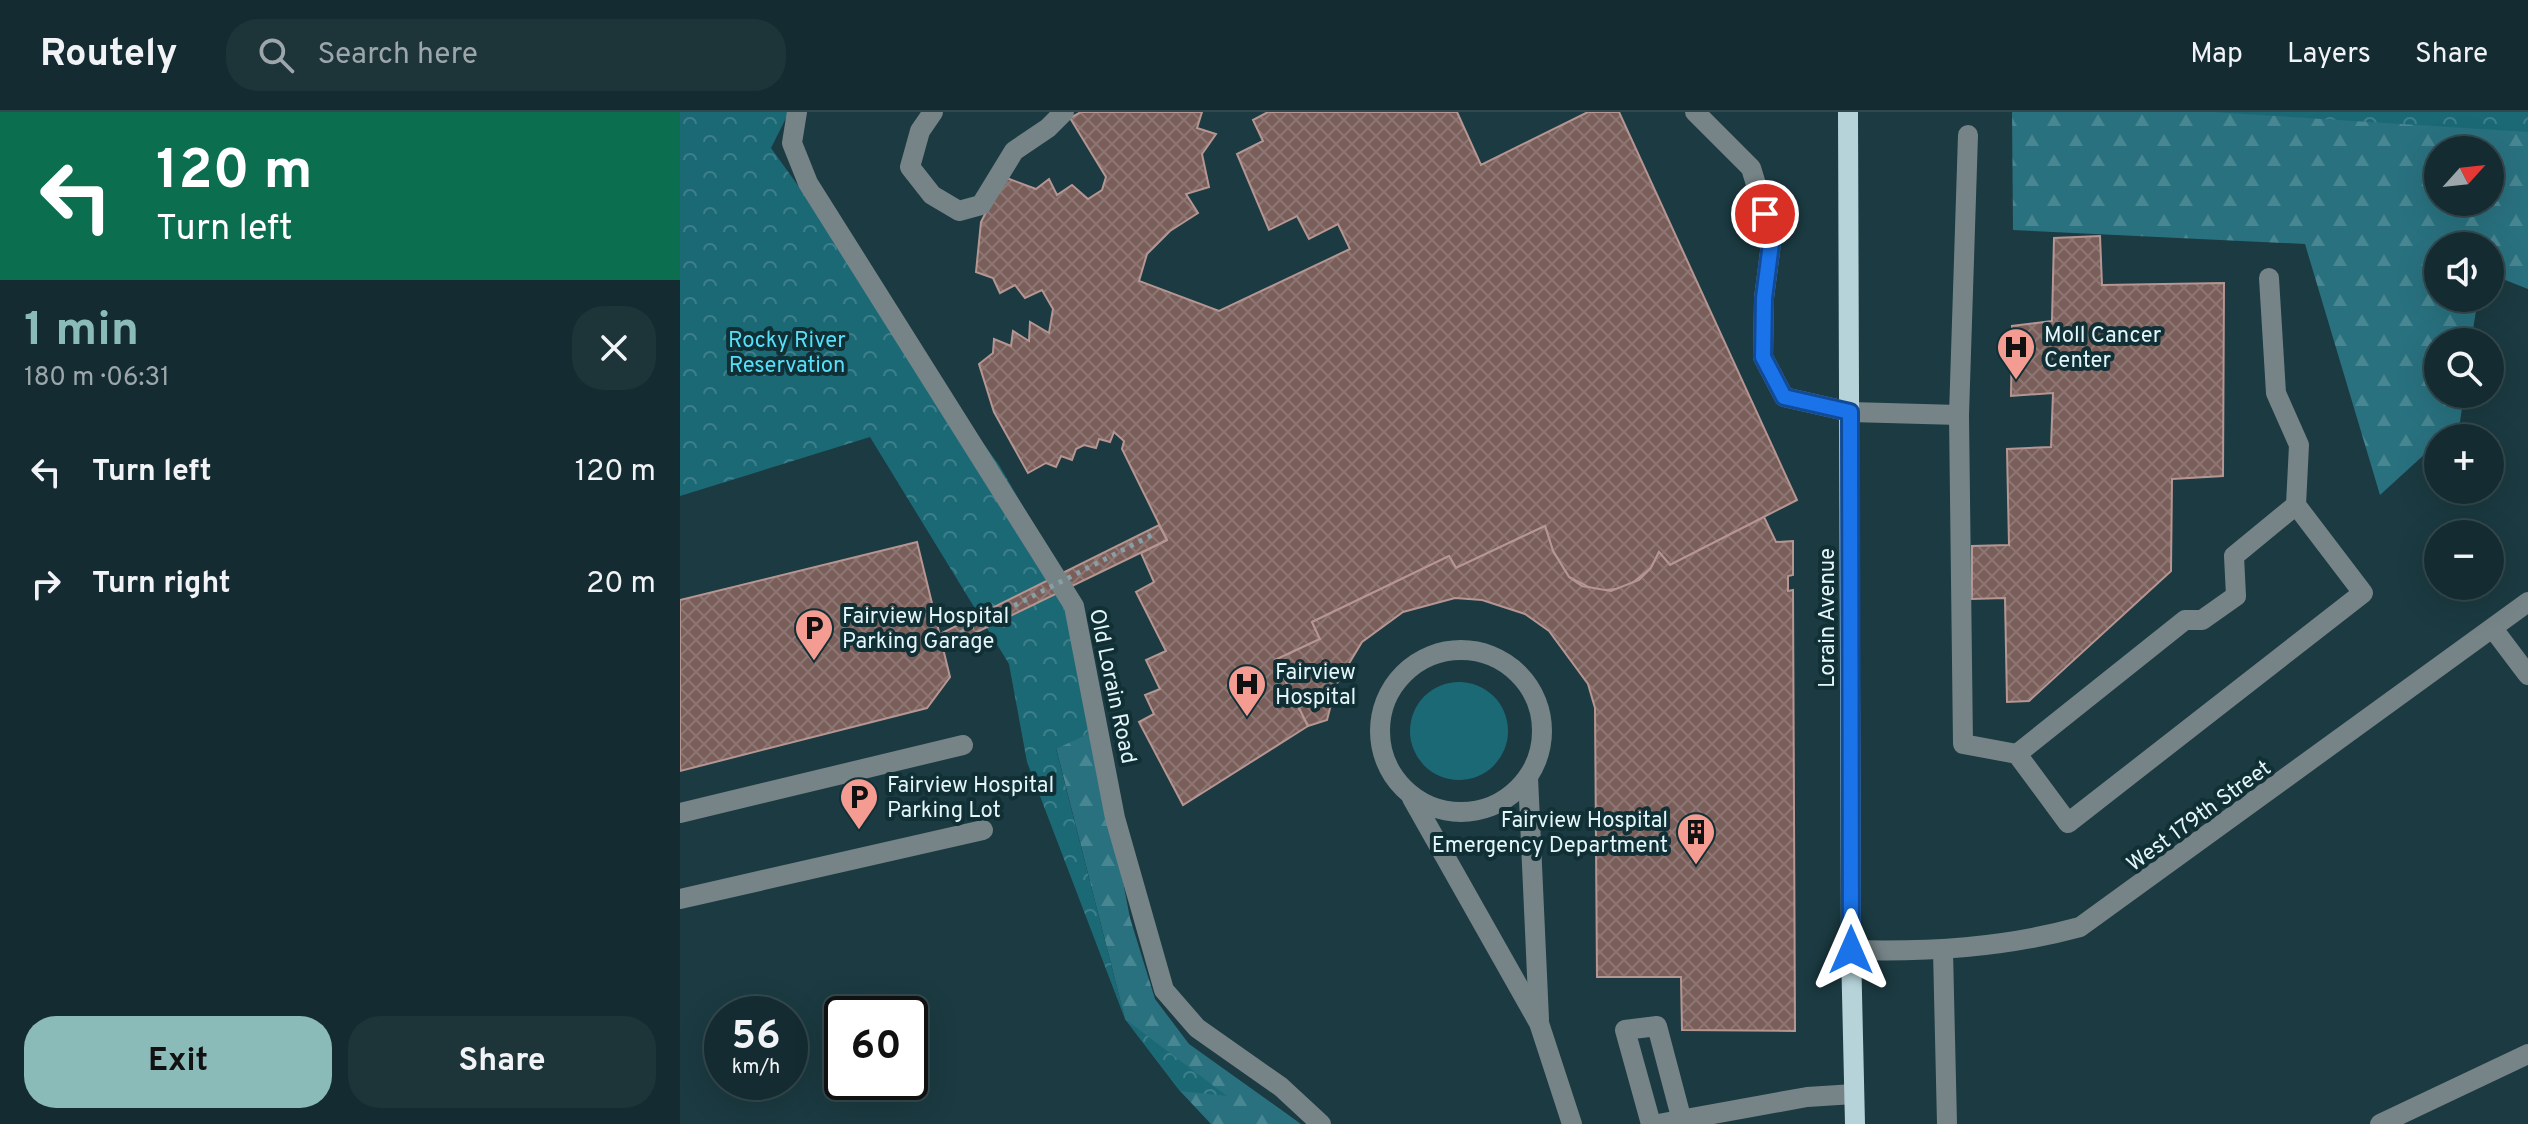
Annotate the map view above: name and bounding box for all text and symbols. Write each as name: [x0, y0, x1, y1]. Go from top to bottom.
search box: [226, 19, 786, 91]
text: Routely: [40, 31, 178, 80]
icon: search: [254, 33, 298, 77]
text: Search here: [318, 37, 478, 74]
text: Map: [2190, 37, 2243, 73]
text: Layers: [2287, 37, 2371, 73]
text: Share: [2415, 37, 2488, 73]
north arrow: [2424, 136, 2504, 216]
map controls: [2424, 136, 2504, 600]
text: 120 m: [156, 138, 313, 208]
icon: left: [24, 144, 128, 248]
pin: [1731, 180, 1799, 248]
icon: arrive: [1743, 192, 1787, 236]
text: Turn left: [156, 207, 293, 253]
button: sound: [2424, 232, 2504, 312]
text: 1 min: [24, 302, 139, 362]
button: close: [572, 306, 656, 390]
place label: Moll Cancer Center: [2044, 323, 2162, 375]
hospital icon: Moll Cancer Center: [1995, 326, 2037, 381]
park label: Rocky River Reservation: [728, 328, 846, 380]
button: search: [2424, 328, 2504, 408]
text: 180 m · 06:31: [24, 362, 170, 395]
button: +: [2424, 424, 2504, 504]
icon: left: [24, 450, 68, 494]
text: Turn left: [92, 454, 212, 491]
text: 120 m: [575, 454, 656, 491]
button: −: [2424, 520, 2504, 600]
street label: Lorain Avenue: [1815, 548, 1842, 688]
icon: right: [24, 562, 68, 606]
text: Turn right: [92, 566, 230, 603]
text: 20 m: [586, 566, 656, 603]
place label: Fairview Hospital Parking Garage: [842, 604, 1009, 656]
parking icon: Fairview Hospital Parking Garage: [793, 607, 835, 662]
street label: Old Lorain Road: [1082, 607, 1141, 766]
place label: Fairview Hospital: [1275, 660, 1356, 712]
hospital icon: Fairview Hospital: [1226, 663, 1268, 718]
street label: West 179th Street: [2122, 756, 2277, 878]
place label: Fairview Hospital Parking Lot: [887, 773, 1054, 825]
parking icon: Fairview Hospital Parking Lot: [838, 776, 880, 831]
place label: Fairview Hospital Emergency Department: [1432, 808, 1668, 860]
building icon: Fairview Hospital Emergency Department: [1675, 811, 1717, 866]
position arrow: [1809, 908, 1893, 992]
speed limit sign: 60: [824, 996, 928, 1100]
text: 56: [731, 1013, 781, 1063]
button: Exit: [24, 1016, 332, 1108]
button: Share: [348, 1016, 656, 1108]
text: km/h: [732, 1055, 780, 1081]

